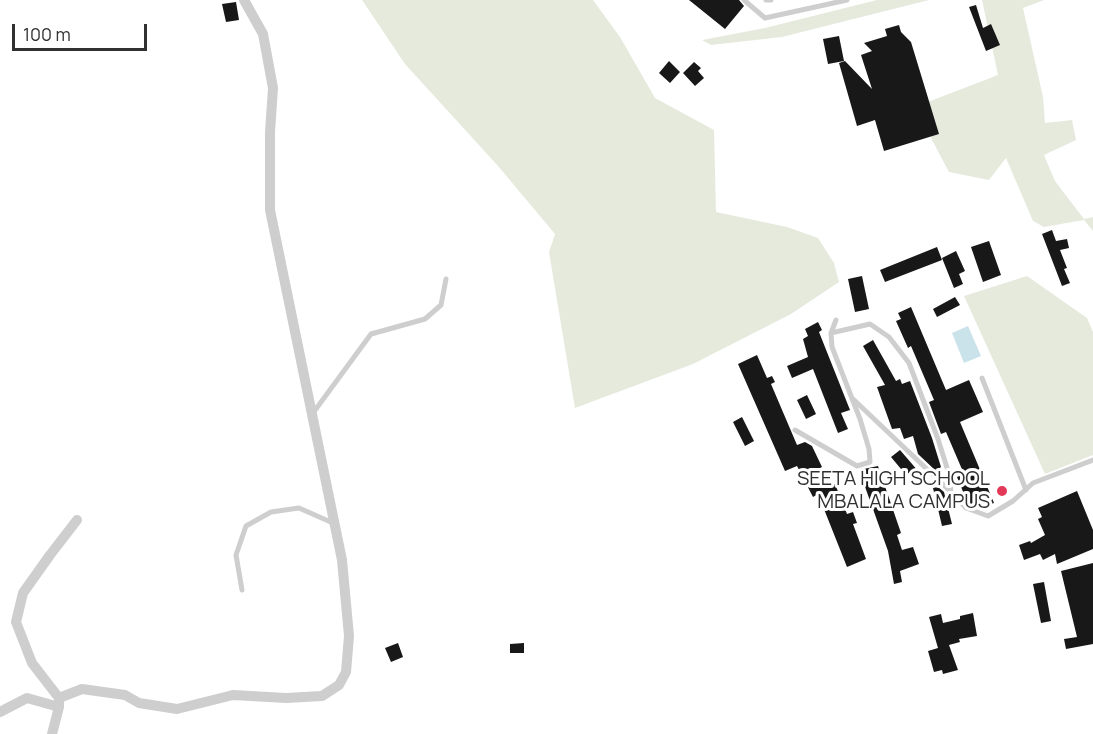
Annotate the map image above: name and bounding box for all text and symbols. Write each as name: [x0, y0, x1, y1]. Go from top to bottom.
scale bar: [15, 12, 150, 50]
text: 100 m: [23, 22, 71, 46]
place label: SEETA HIGH SCHOOL MBALALA CAMPUS: [797, 467, 990, 514]
marker: SEETA HIGH SCHOOL MBALALA CAMPUS: [995, 484, 1009, 498]

